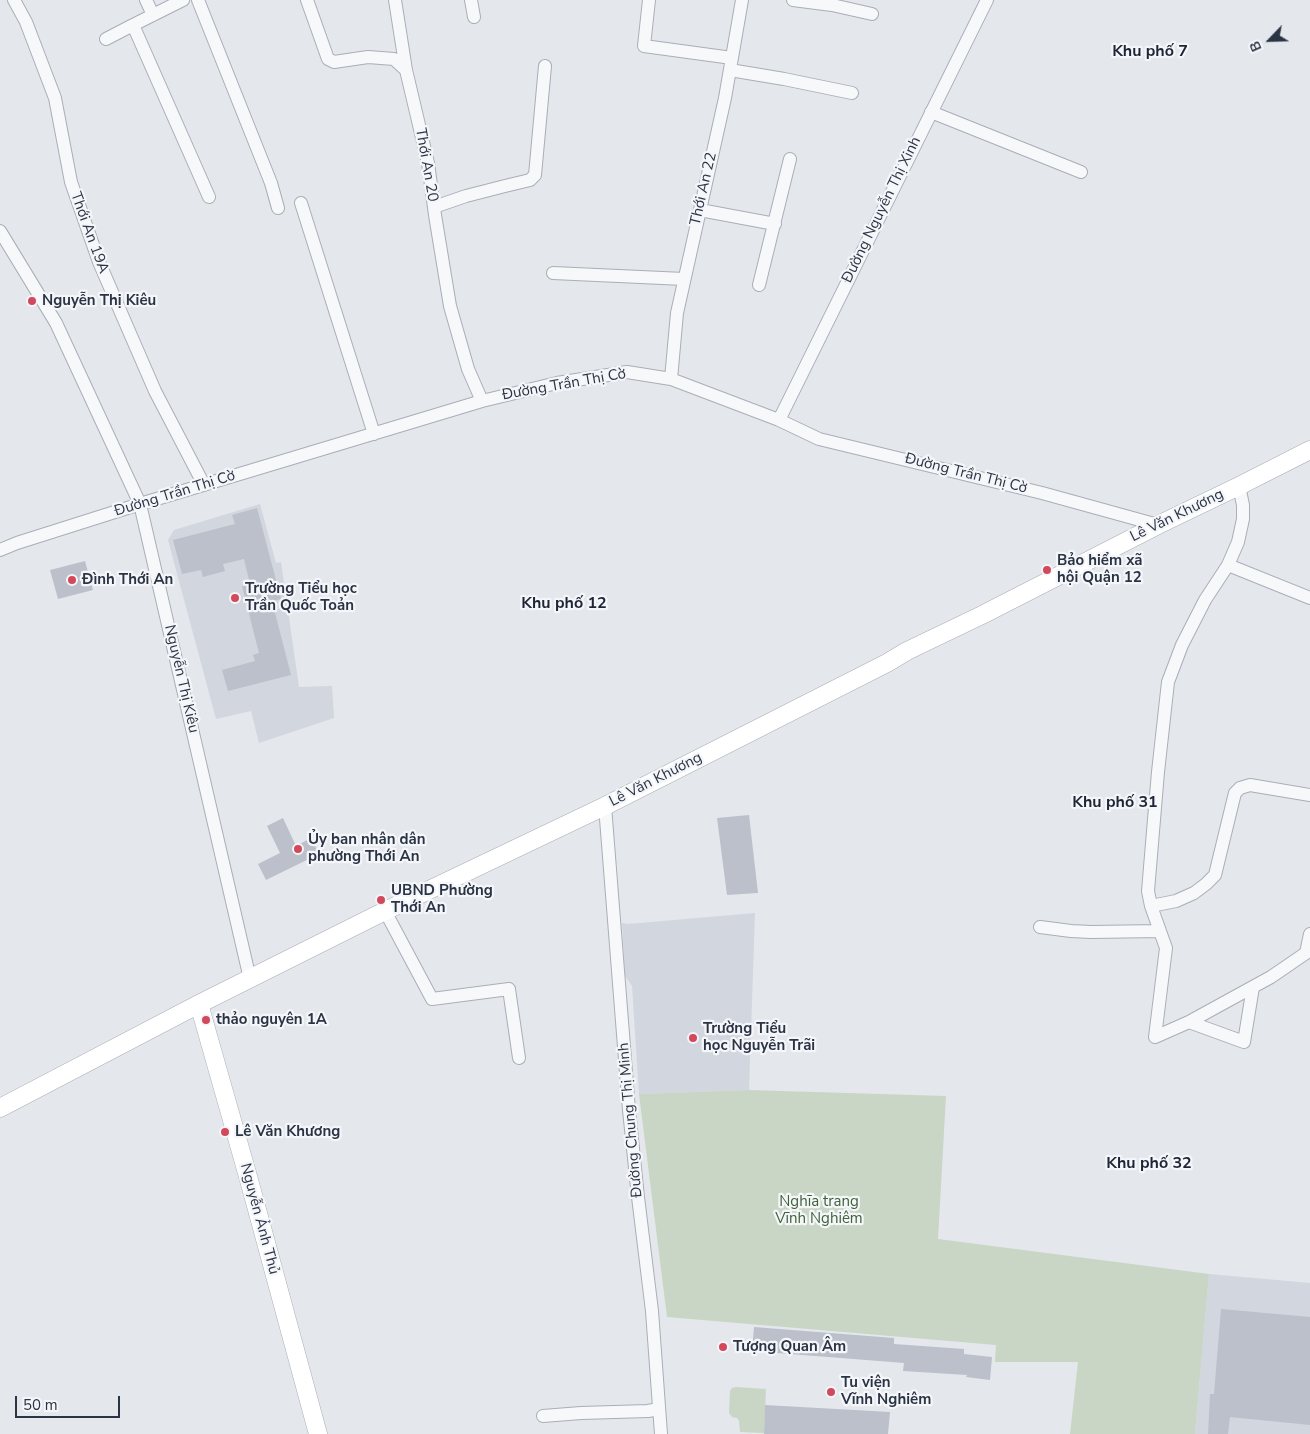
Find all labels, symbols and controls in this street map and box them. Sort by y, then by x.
north arrow [1245,15,1295,65]
text: B [1245,38,1266,55]
district label: Khu phố 7 [1112,42,1188,62]
street label: Thới An 20 [411,127,441,203]
street label: Đường Nguyễn Thị Xinh [839,134,925,286]
street label: Thới An 22 [687,151,721,227]
street label: Thới An 19A [66,190,112,276]
place label: Nguyễn Thị Kiêu [42,292,156,310]
marker: Nguyễn Thị Kiêu [26,295,38,307]
street label: Đường Trần Thị Cờ [501,365,627,405]
street label: Đường Trần Thị Cờ [903,450,1029,498]
street label: Đường Trần Thị Cờ [112,467,238,521]
street label: Lê Văn Khương [1127,486,1227,546]
place label: Bảo hiểm xã hội Quận 12 [1057,552,1142,587]
marker: Bảo hiểm xã hội Quận 12 [1041,564,1053,576]
place label: Đình Thới An [82,571,173,589]
marker: Đình Thới An [66,574,78,586]
place label: Trường Tiểu học Trần Quốc Toản [245,580,357,615]
marker: Trường Tiểu học Trần Quốc Toản [229,592,241,604]
district label: Khu phố 12 [521,594,607,614]
street label: Nguyễn Thị Kiêu [160,623,202,735]
street label: Lê Văn Khương [607,749,705,811]
district label: Khu phố 31 [1072,793,1158,813]
place label: Ủy ban nhân dân phường Thới An [308,831,426,866]
marker: Ủy ban nhân dân phường Thới An [292,843,304,855]
place label: UBND Phường Thới An [391,882,493,917]
marker: UBND Phường Thới An [375,894,387,906]
place label: thảo nguyên 1A [216,1011,327,1029]
marker: thảo nguyên 1A [200,1014,212,1026]
place label: Trường Tiểu học Nguyễn Trãi [703,1020,815,1055]
marker: Trường Tiểu học Nguyễn Trãi [687,1032,699,1044]
street label: Đường Chung Thị Minh [615,1042,647,1198]
place label: Lê Văn Khương [235,1123,340,1141]
marker: Lê Văn Khương [219,1126,231,1138]
district label: Khu phố 32 [1106,1154,1192,1174]
street label: Nguyễn Ảnh Thủ [236,1162,282,1276]
park label: Nghĩa trang Vĩnh Nghiêm [775,1193,863,1228]
place label: Tượng Quan Âm [733,1338,846,1356]
marker: Tượng Quan Âm [717,1341,729,1353]
place label: Tu viện Vĩnh Nghiêm [841,1374,931,1409]
scale bar [18,1386,122,1418]
marker: Tu viện Vĩnh Nghiêm [825,1386,837,1398]
text: 50 m [23,1395,58,1415]

